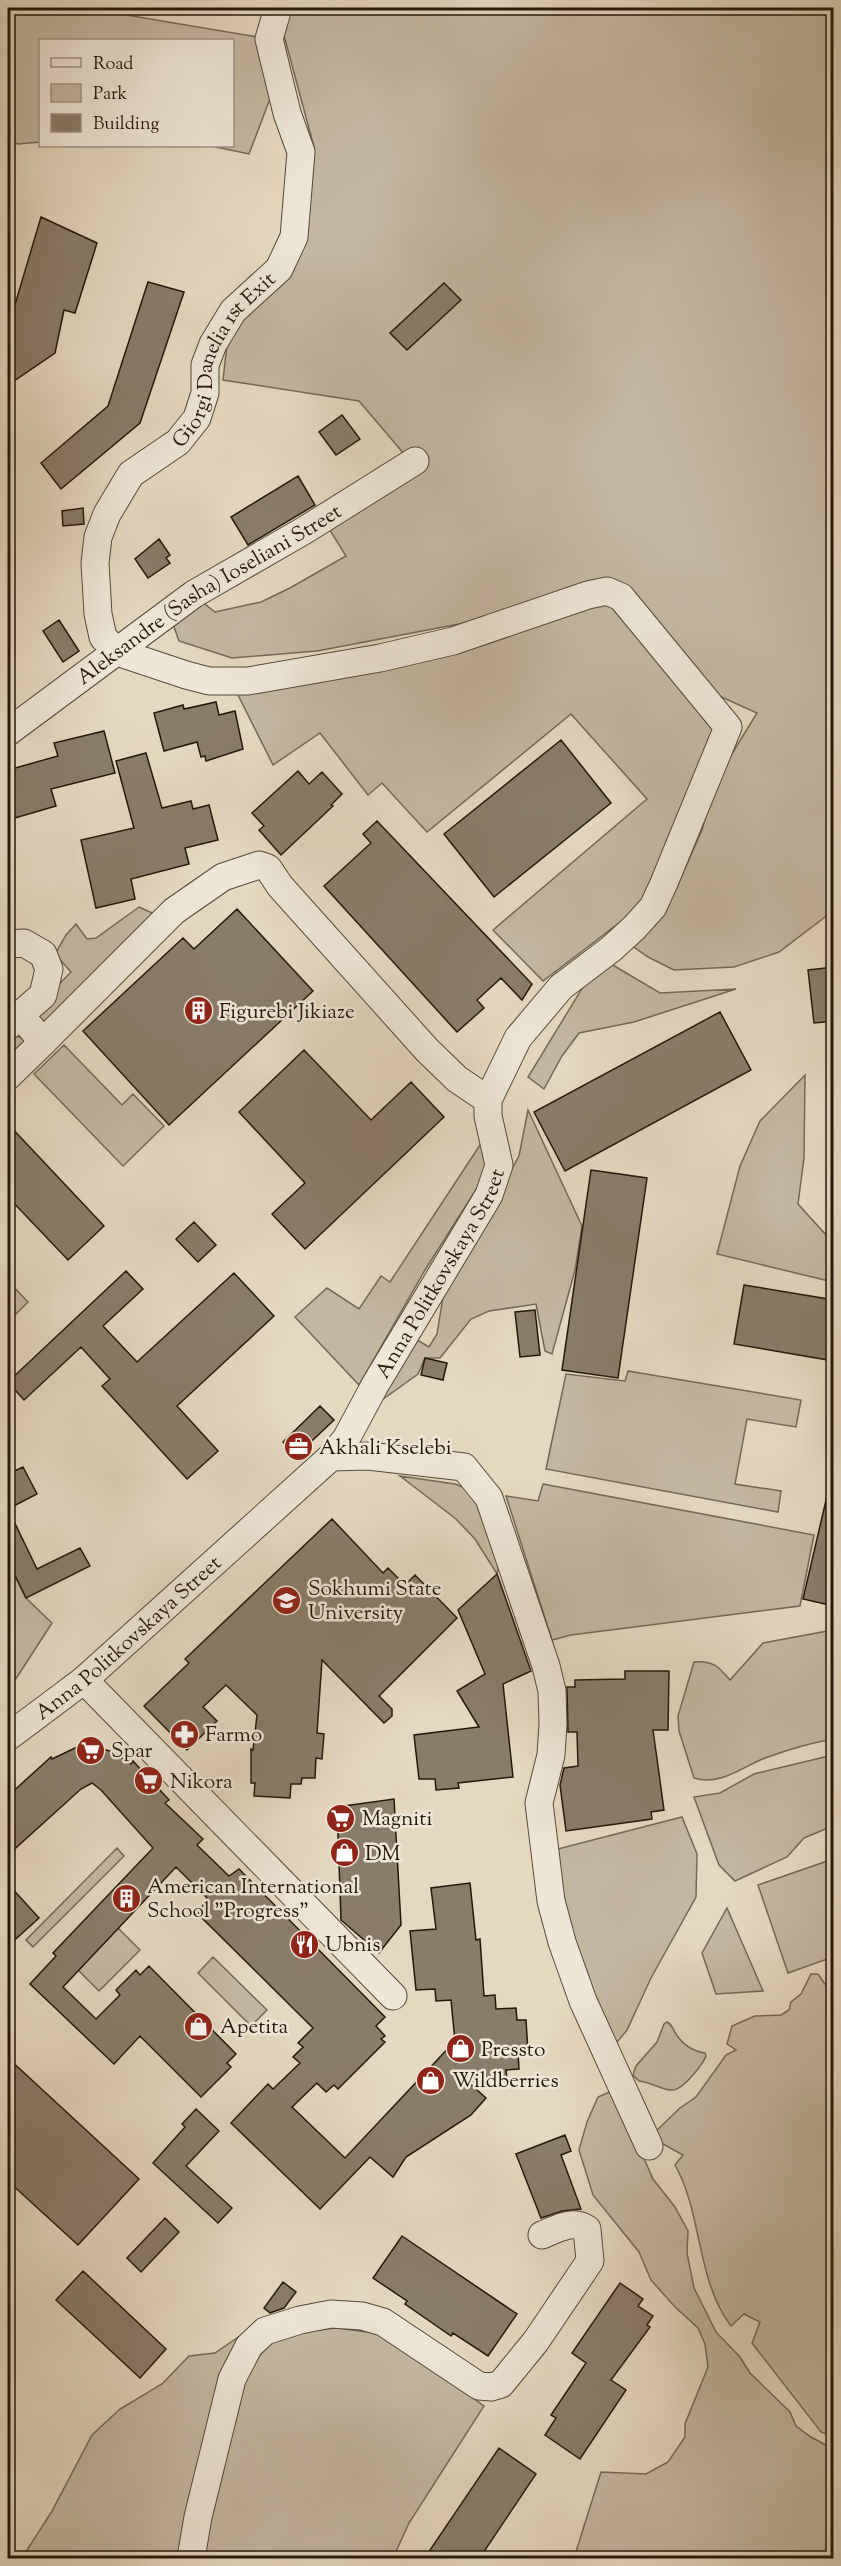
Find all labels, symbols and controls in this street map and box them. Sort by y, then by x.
legend [39,39,234,147]
text: Road [93,52,133,78]
text: Park [93,82,128,108]
text: Building [93,112,159,138]
street label: Giorgi Danelia 1st Exit [166,266,283,455]
street label: Aleksandre (Sasha) Ioseliani Street [71,498,348,693]
building icon: Figurebi Jikiaze [182,995,214,1027]
place label: Figurebi Jikiaze [219,998,355,1028]
street label: Anna Politkovskaya Street [369,1165,514,1385]
office icon: Akhali Kselebi [282,1431,314,1463]
place label: Akhali Kselebi [319,1434,452,1464]
street label: Anna Politkovskaya Street [30,1550,229,1728]
place label: Sokhumi State University [308,1575,442,1629]
school or university icon: Sokhumi State University [271,1584,303,1616]
pharmacy icon: Farmo [168,1718,200,1750]
place label: Farmo [205,1721,262,1751]
supermarket icon: Spar [74,1734,106,1766]
place label: Spar [111,1737,153,1767]
supermarket icon: Nikora [133,1765,165,1797]
place label: Nikora [170,1768,233,1798]
supermarket icon: Magniti [325,1802,357,1834]
place label: Magniti [362,1805,432,1835]
shop icon: DM [328,1837,360,1869]
place label: DM [365,1840,401,1870]
place label: American International School "Progress" [147,1873,359,1927]
building icon: American International School "Progress" [110,1882,142,1914]
restaurant icon: Ubnis [288,1928,320,1960]
place label: Ubnis [325,1931,381,1961]
shop icon: Apetita [183,2010,215,2042]
place label: Apetita [220,2013,288,2043]
shop icon: Pressto [444,2033,476,2065]
place label: Pressto [481,2036,545,2066]
shop icon: Wildberries [415,2064,447,2096]
place label: Wildberries [452,2067,559,2097]

